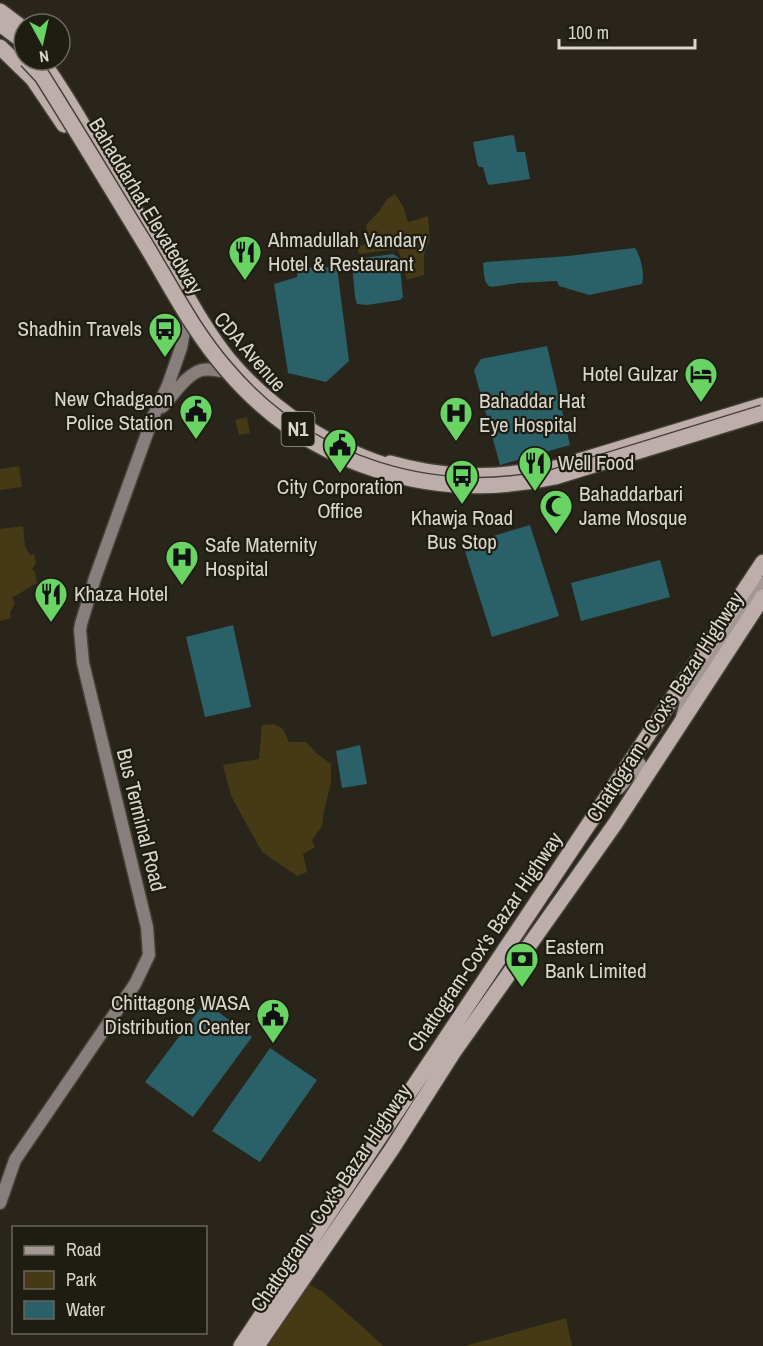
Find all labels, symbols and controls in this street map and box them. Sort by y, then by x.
north arrow [12,12,72,72]
scale bar [559,12,696,50]
text: 100 m [568,20,609,45]
text: N [38,45,50,68]
street label: Bahaddarhat Elevatedway [82,112,211,300]
place label: Ahmadullah Vandary Hotel & Restaurant [267,225,427,278]
restaurant icon: Ahmadullah Vandary Hotel & Restaurant [227,234,263,281]
street label: CDA Avenue [207,305,293,398]
bus stop icon: Shadhin Travels [147,311,183,358]
place label: Shadhin Travels [18,314,142,343]
hotel icon: Hotel Gulzar [683,356,719,403]
place label: Hotel Gulzar [582,359,678,388]
place label: New Chadgaon Police Station [54,384,173,437]
place label: Bahaddar Hat Eye Hospital [479,386,585,439]
public building icon: New Chadgaon Police Station [178,393,214,440]
hospital icon: Bahaddar Hat Eye Hospital [438,395,474,442]
road number: N1 [282,412,314,446]
public building icon: City Corporation Office [322,427,358,474]
restaurant icon: Well Food [517,445,553,492]
place label: Well Food [558,448,634,477]
bus stop icon: Khawja Road Bus Stop [444,458,480,505]
place label: City Corporation Office [277,472,403,525]
place label: Bahaddarbari Jame Mosque [579,479,687,532]
mosque icon: Bahaddarbari Jame Mosque [538,488,574,535]
place label: Khawja Road Bus Stop [411,503,513,556]
place label: Safe Maternity Hospital [205,530,317,583]
hospital icon: Safe Maternity Hospital [164,539,200,586]
restaurant icon: Khaza Hotel [33,576,69,623]
place label: Khaza Hotel [74,579,168,608]
street label: Chattogram - Cox's Bazar Highway [579,586,750,828]
street label: Bus Terminal Road [110,745,173,894]
street label: Chattogram-Cox's Bazar Highway [400,826,569,1058]
place label: Eastern Bank Limited [545,932,646,985]
bank icon: Eastern Bank Limited [504,941,540,988]
place label: Chittagong WASA Distribution Center [105,988,251,1041]
public building icon: Chittagong WASA Distribution Center [255,997,291,1044]
street label: Chattogram - Cox's Bazar Highway [243,1078,418,1317]
legend [12,1226,207,1334]
text: Road [66,1237,101,1262]
text: Park [66,1267,97,1292]
text: Water [66,1297,105,1322]

